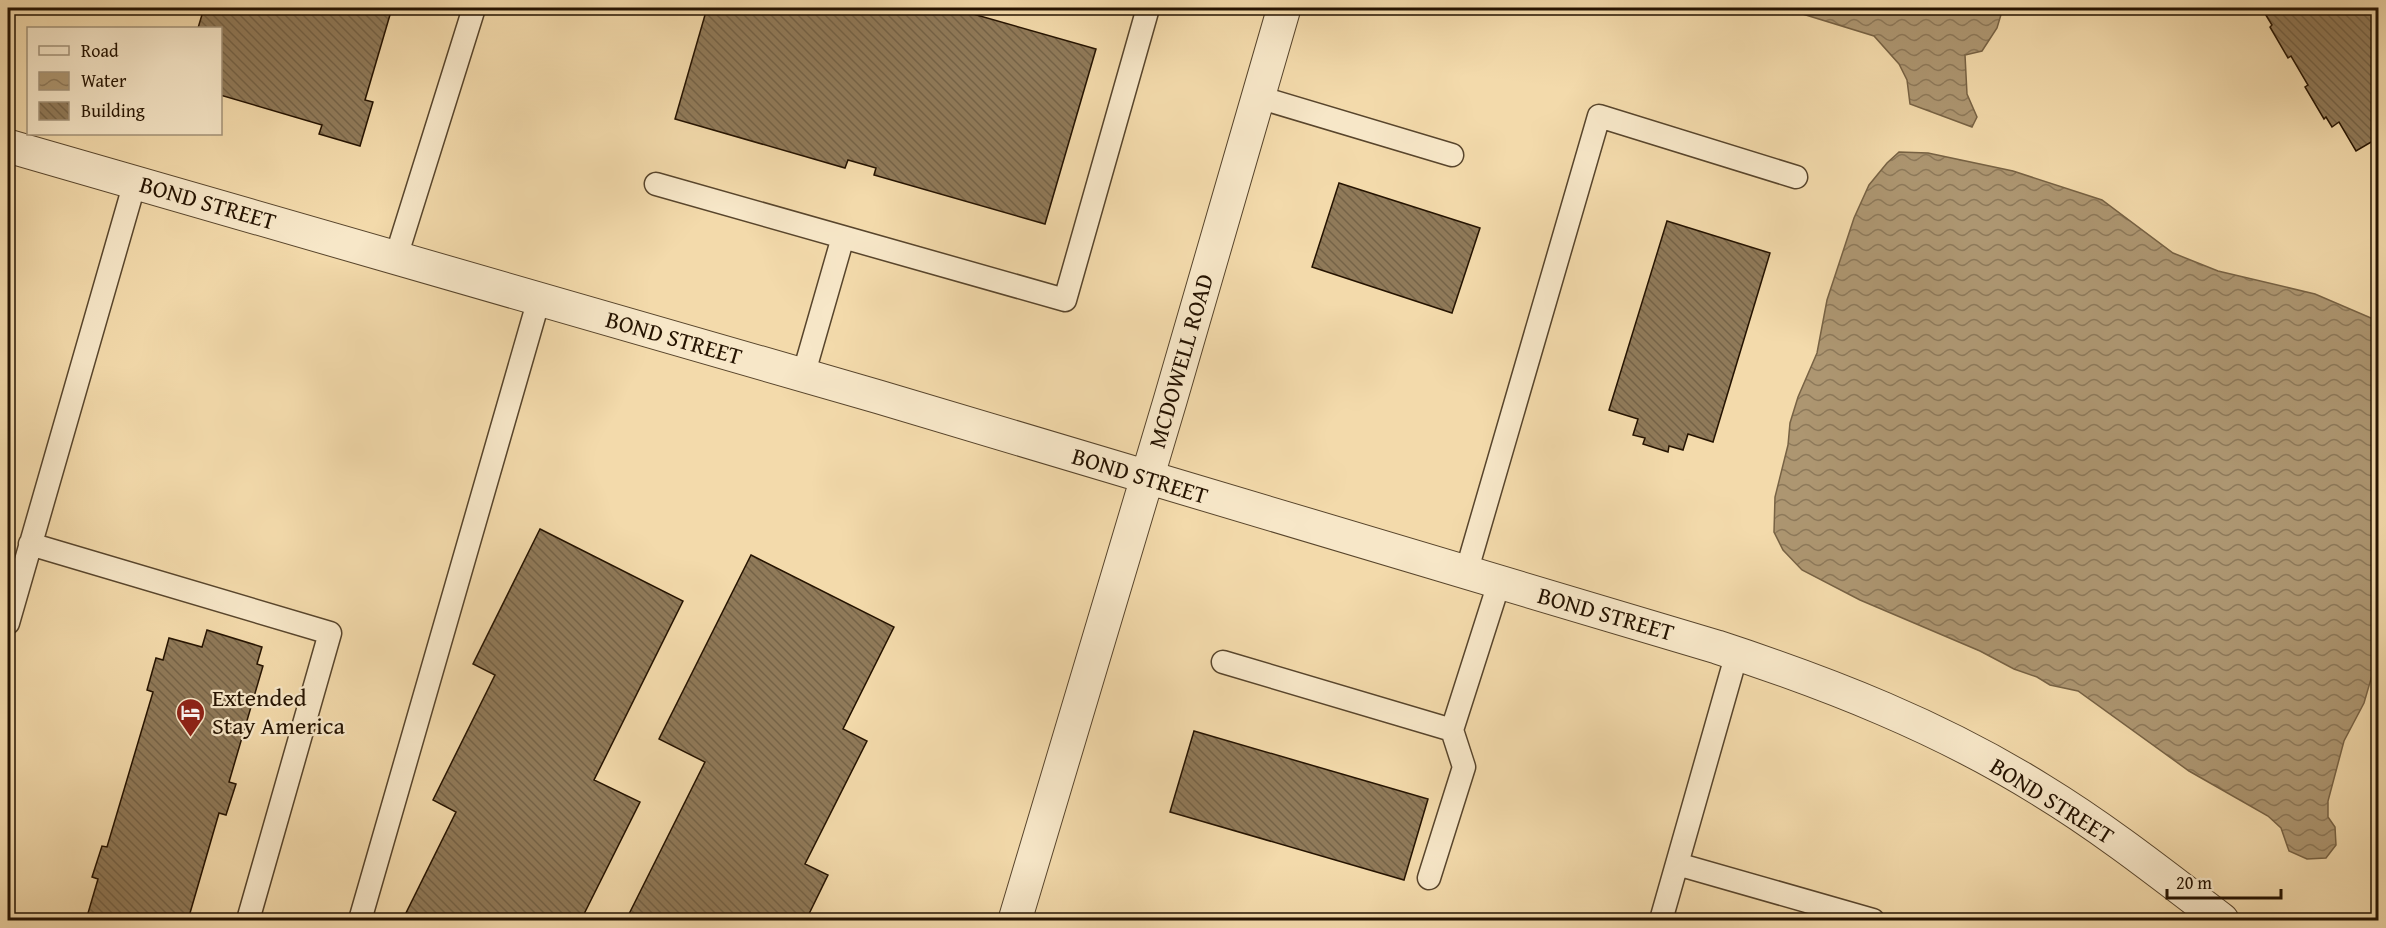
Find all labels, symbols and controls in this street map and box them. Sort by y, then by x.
legend [27,27,222,135]
text: Road [81,37,119,64]
text: Water [81,67,127,94]
text: Building [81,97,145,124]
street label: BOND STREET [136,166,280,239]
street label: MCDOWELL ROAD [1139,270,1222,452]
street label: BOND STREET [602,301,746,374]
street label: BOND STREET [1068,438,1212,513]
street label: BOND STREET [1534,577,1678,650]
place label: Extended Stay America [212,680,345,743]
hotel icon: Extended Stay America [175,696,207,738]
street label: BOND STREET [1983,749,2121,853]
scale bar [2167,862,2281,900]
text: 20 m [2176,869,2212,896]

